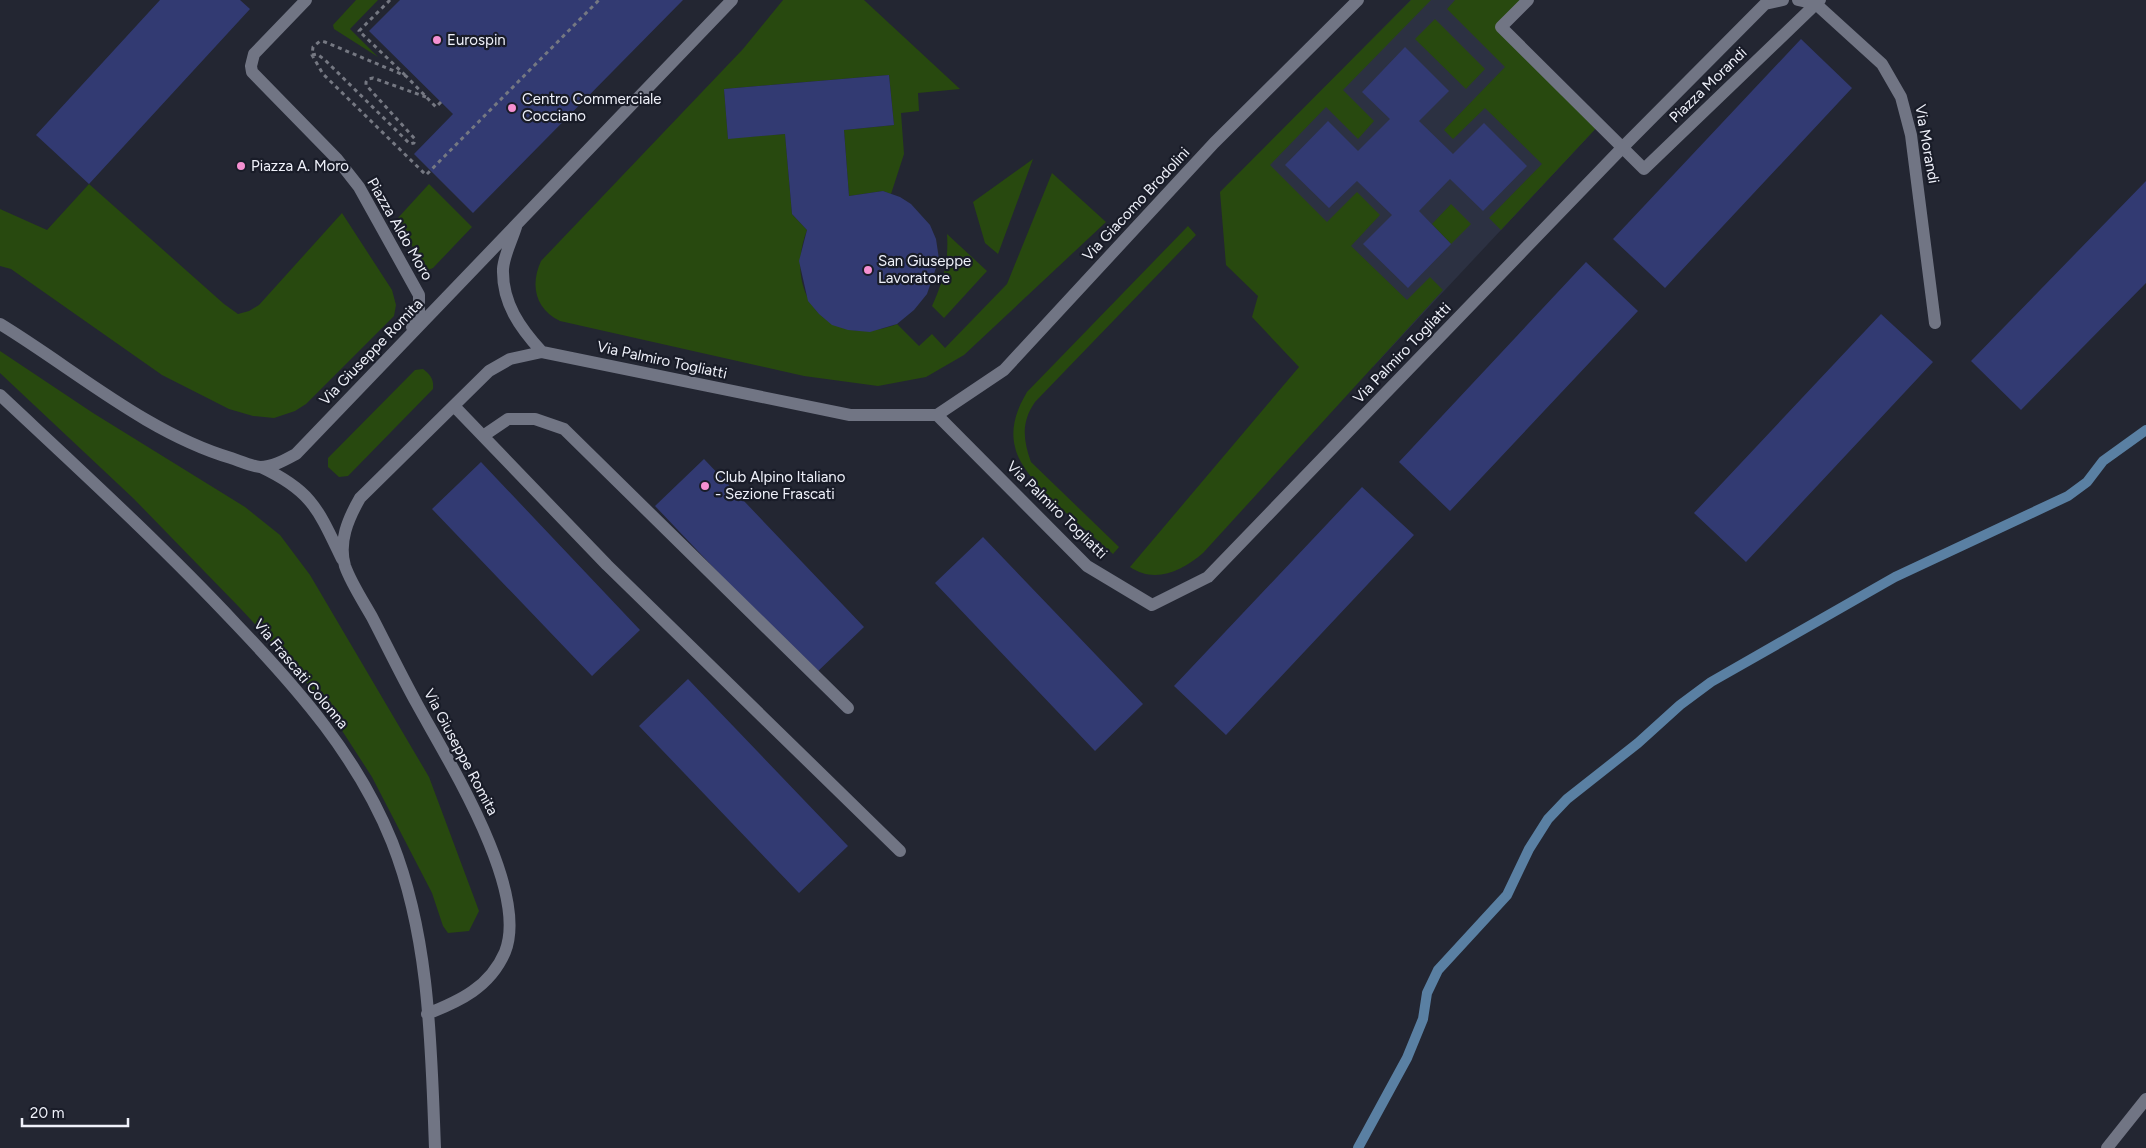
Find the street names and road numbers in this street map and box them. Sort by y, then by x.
street label: Piazza Morandi [1666,44,1750,126]
street label: Via Morandi [1911,103,1943,185]
street label: Via Giacomo Brodolini [1079,143,1193,265]
street label: Piazza Aldo Moro [363,174,437,284]
street label: Via Giuseppe Romita [316,295,426,409]
street label: Via Palmiro Togliatti [1349,299,1455,407]
street label: Via Palmiro Togliatti [595,337,729,383]
street label: Via Palmiro Togliatti [1003,457,1111,563]
street label: Via Frascati Colonna [250,616,352,732]
street label: Via Giuseppe Romita [420,686,502,818]

